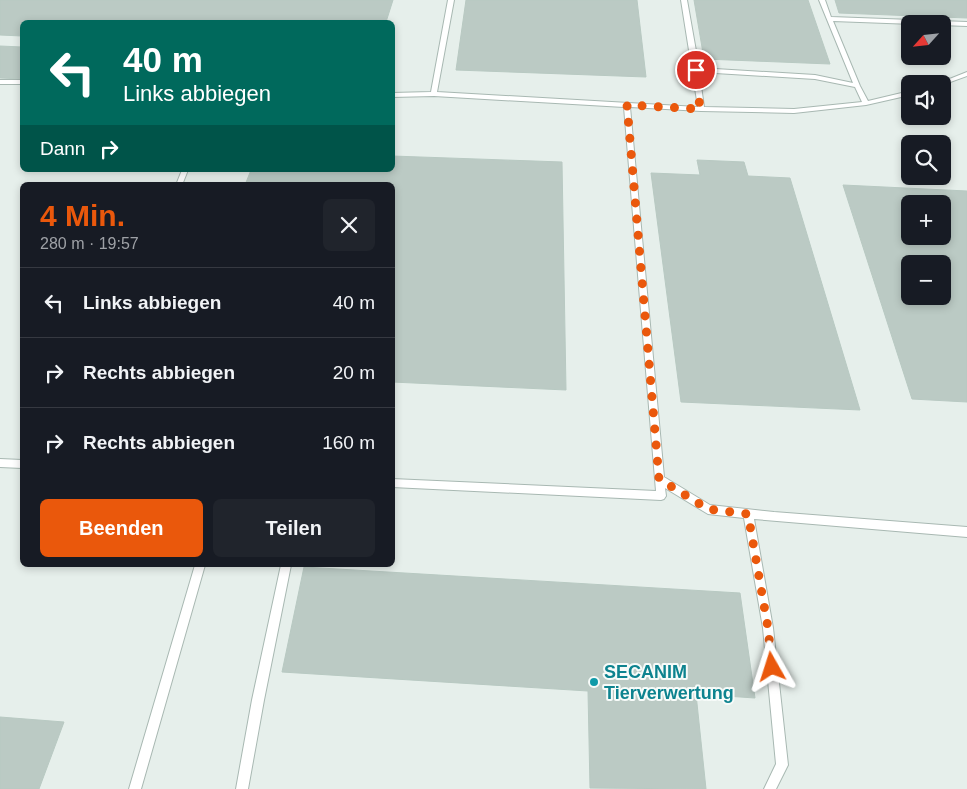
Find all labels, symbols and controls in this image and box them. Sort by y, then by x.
north arrow [901,15,951,65]
map controls [901,15,951,305]
icon: left [40,40,105,105]
text: 40 m [123,40,203,79]
pin [675,49,717,91]
icon: arrive [682,56,710,84]
button: sound [901,75,951,125]
text: Links abbiegen [123,81,271,106]
icon: right [95,135,123,163]
button: search [901,135,951,185]
text: Dann [40,138,85,159]
button: + [901,195,951,245]
text: 4 Min. [40,199,125,232]
button: close [323,199,375,251]
text: 280 m · 19:57 [40,235,139,252]
button: − [901,255,951,305]
icon: left [40,289,68,317]
text: Links abbiegen [83,292,221,313]
text: 40 m [333,292,375,313]
icon: right [40,359,68,387]
text: Rechts abbiegen [83,362,235,383]
text: 20 m [333,362,375,383]
icon: right [40,429,68,457]
text: Rechts abbiegen [83,432,235,453]
text: 160 m [322,432,375,453]
button: Beenden [40,499,203,557]
button: Teilen [213,499,375,557]
position arrow [745,640,797,692]
place label: SECANIM Tierverwertung [604,662,734,703]
marker: SECANIM Tierverwertung [588,676,600,688]

